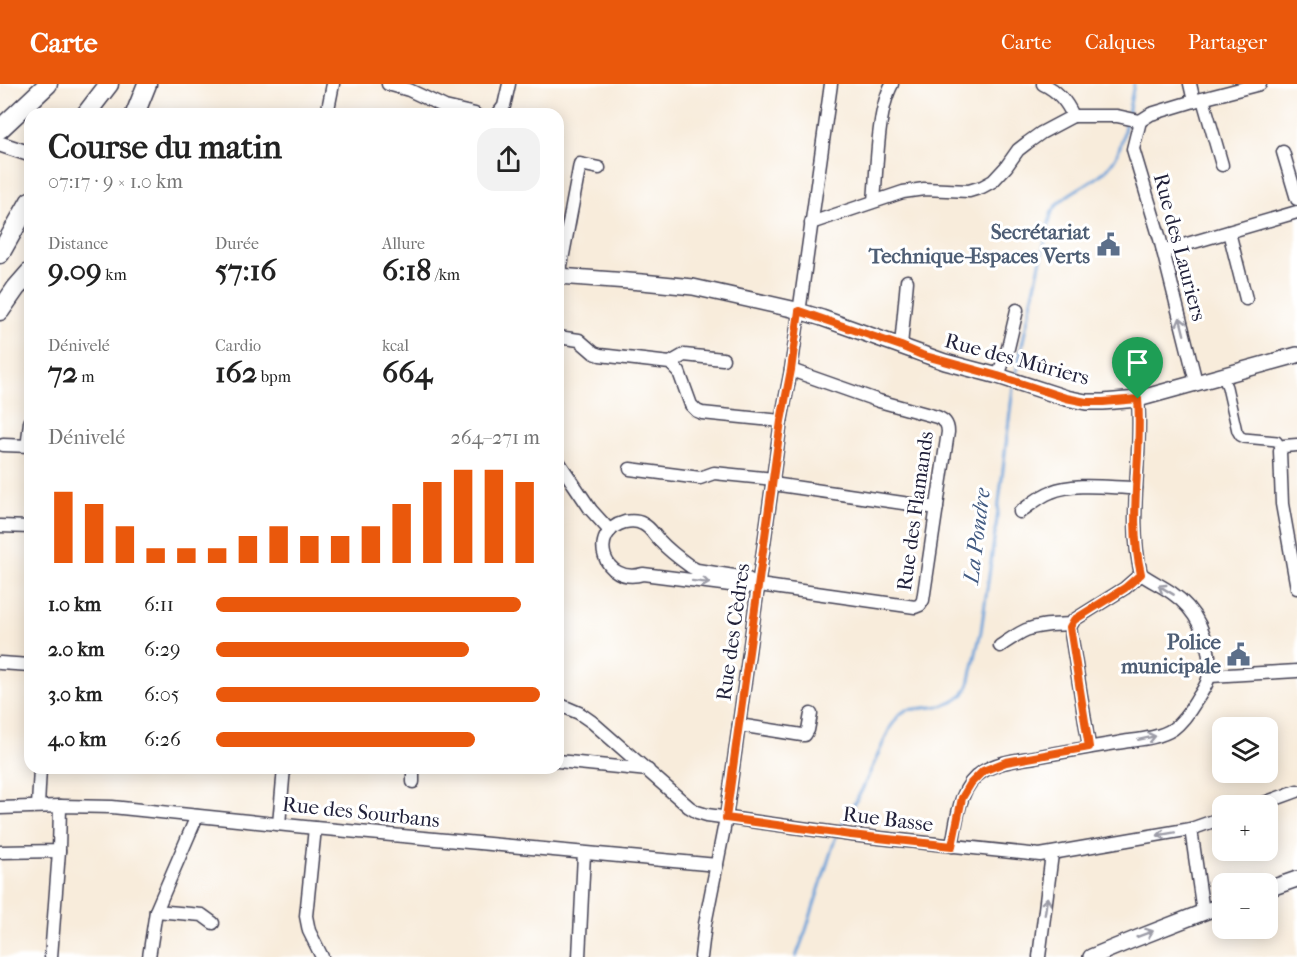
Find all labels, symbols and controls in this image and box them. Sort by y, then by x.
text: Carte [30,26,98,59]
text: Carte [1001,30,1052,54]
text: Calques [1085,30,1155,54]
text: Partager [1188,30,1267,54]
text: Course du matin [48,128,282,167]
button: share [477,128,540,191]
text: 07:17 · 9 × 1.0 km [48,170,183,193]
street label: Rue des Lauriers [1149,171,1211,324]
place label: Secrétariat Technique-Espaces Verts [868,220,1090,268]
public building icon: Secrétariat Technique-Espaces Verts [1095,231,1121,257]
text: Distance [48,234,108,253]
text: Durée [215,234,259,253]
text: Allure [382,234,425,253]
text: 9.09 [48,253,102,288]
text: 57:16 [215,253,277,288]
text: 6:18 [382,253,431,288]
text: km [102,265,127,284]
text: /km [431,265,460,284]
one-way arrow [1175,316,1187,335]
street label: Rue des Mûriers [942,328,1092,390]
text: Dénivelé [48,336,110,355]
text: Cardio [215,336,261,355]
text: kcal [382,336,409,355]
pin [1112,337,1163,399]
icon: arrive [1121,346,1154,379]
text: 72 [48,355,78,390]
text: 162 [215,355,257,390]
text: 664 [382,355,432,390]
text: m [78,367,95,386]
text: bpm [257,367,291,386]
text: Dénivelé [48,426,125,449]
text: 264–271 m [450,426,540,449]
street label: Rue des Flamands [892,429,938,592]
water label: La Pondre [958,486,996,587]
street label: Rue des Cèdres [711,561,755,702]
one-way arrow [691,576,710,587]
one-way arrow [1158,584,1175,596]
text: 1.0 km [48,593,101,616]
text: 6:11 [144,593,174,616]
place label: Police municipale [1120,630,1222,678]
text: 2.0 km [48,638,104,661]
text: 6:29 [144,638,180,661]
public building icon: Police municipale [1226,641,1252,667]
text: 3.0 km [48,683,102,706]
text: 6:05 [144,683,179,706]
map controls [1212,717,1278,939]
button: layers [1212,717,1278,783]
text: 4.0 km [48,728,106,751]
text: 6:26 [144,728,181,751]
one-way arrow [1137,732,1156,743]
street label: Rue des Sourbans [281,792,441,832]
button: + [1212,795,1278,861]
street label: Rue Basse [841,802,935,836]
one-way arrow [1157,829,1177,840]
button: − [1212,873,1278,939]
one-way arrow [1040,896,1051,916]
one-way arrow [1136,928,1154,939]

